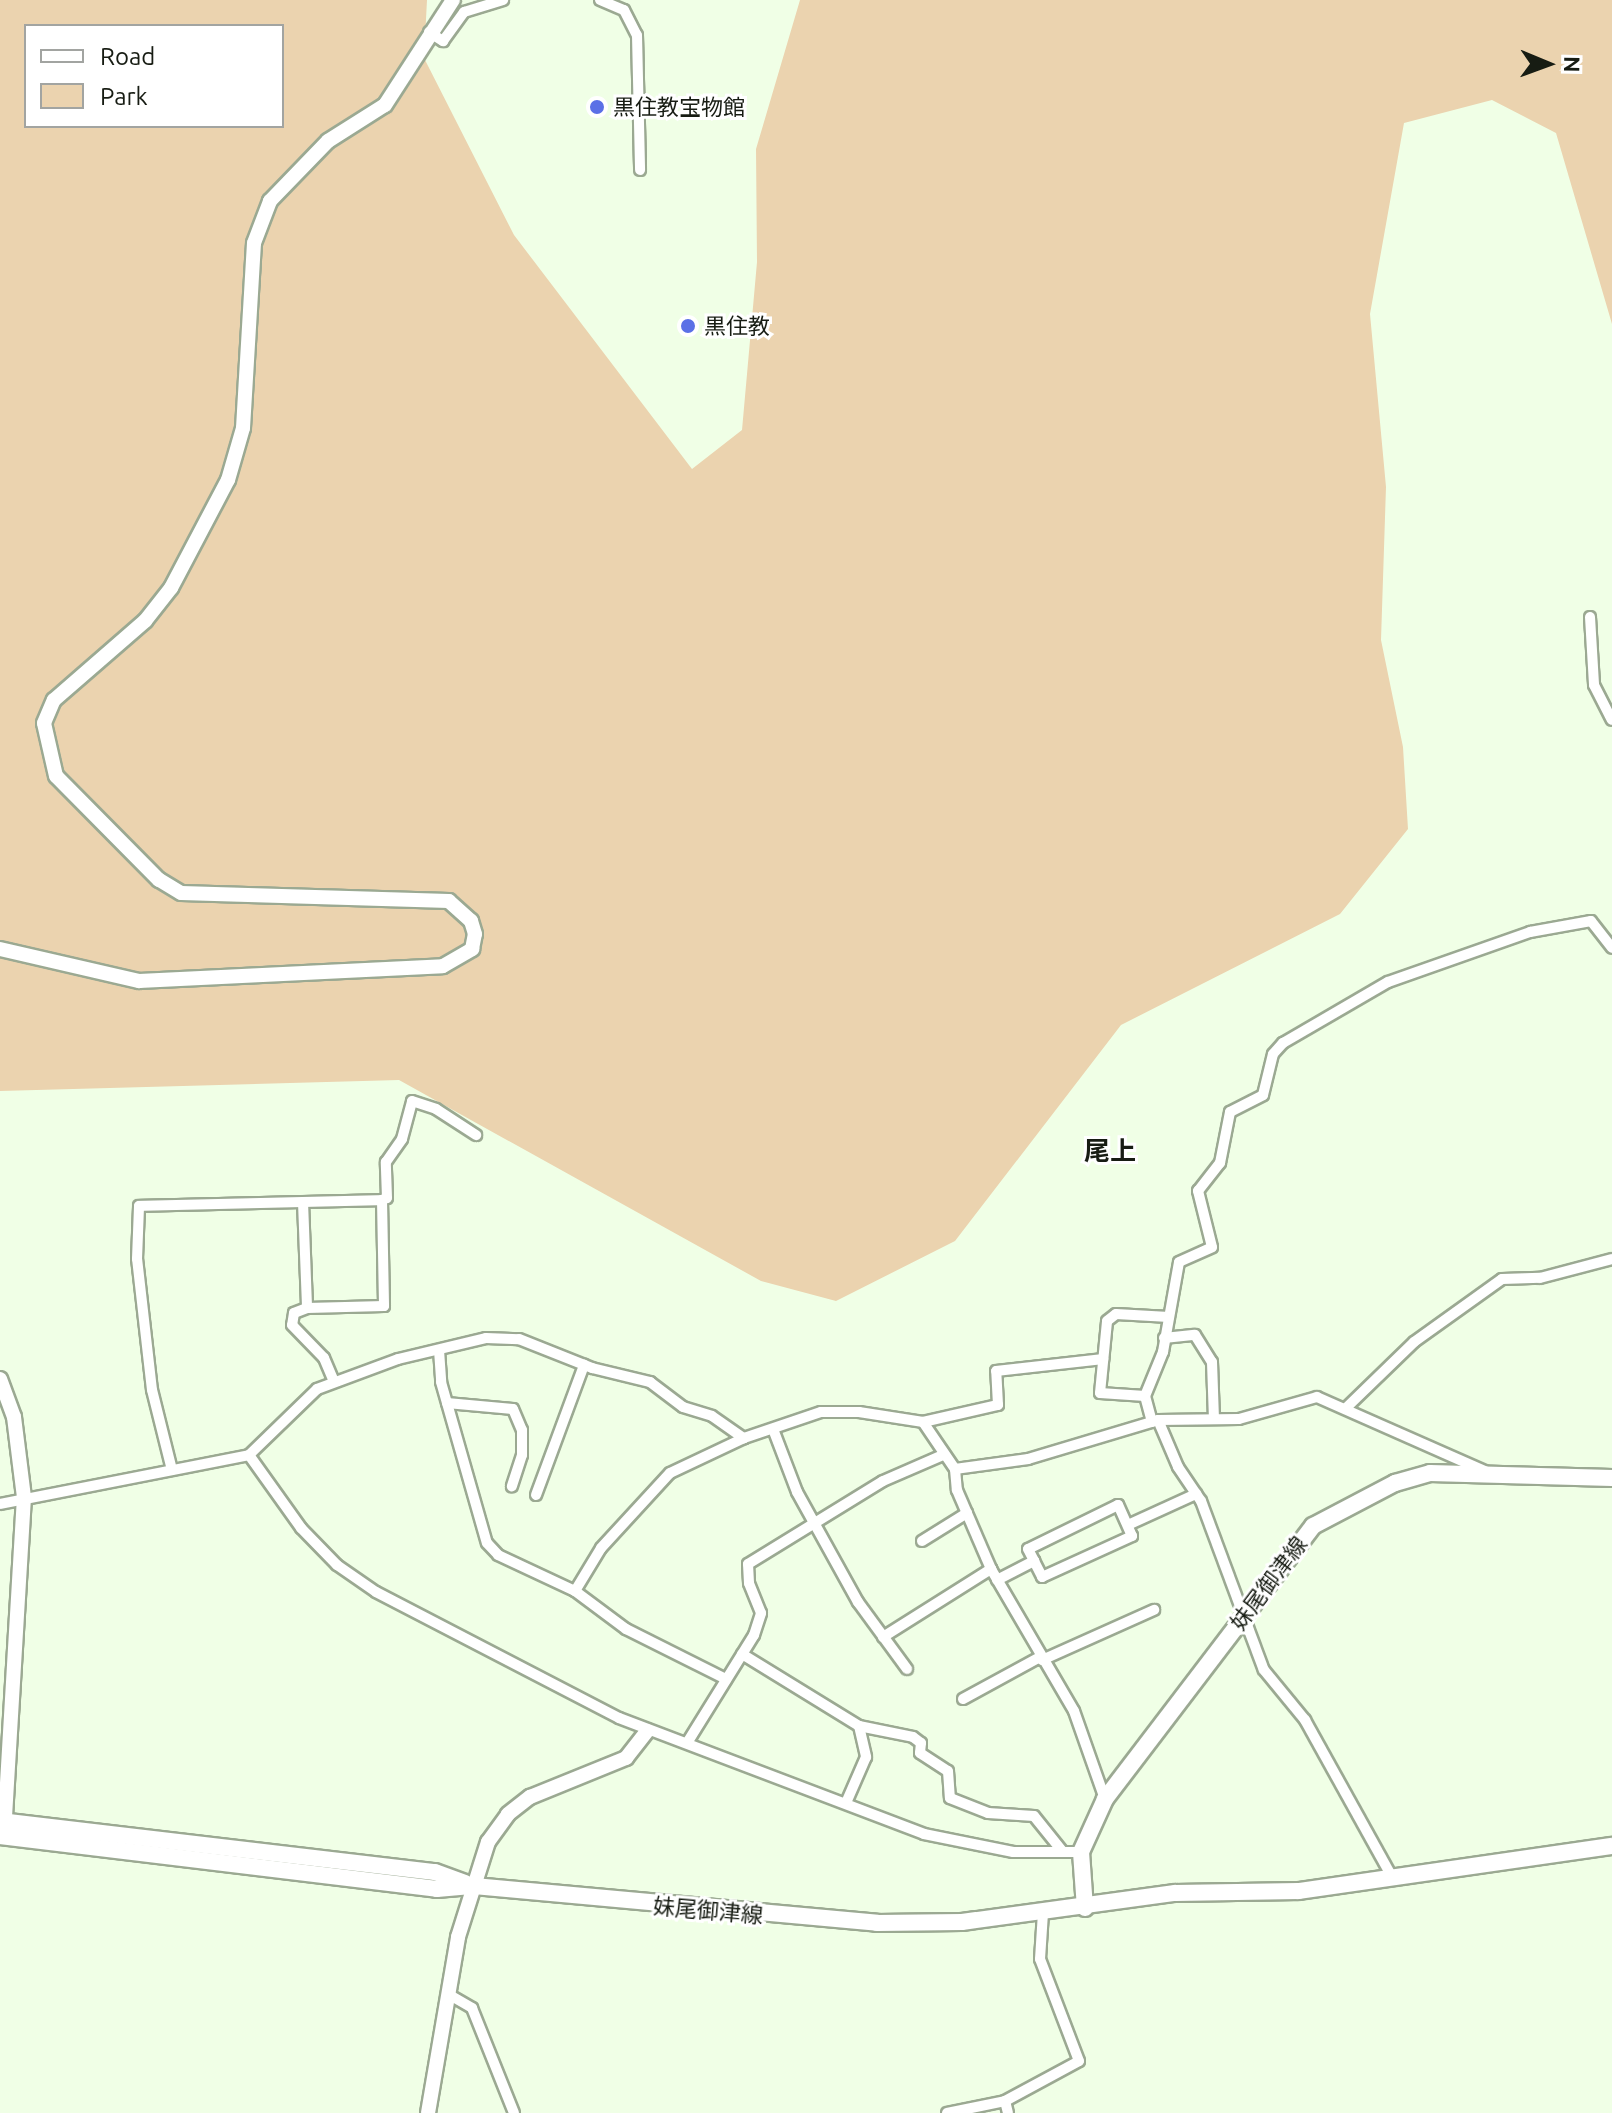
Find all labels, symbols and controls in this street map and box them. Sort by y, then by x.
legend [24,24,284,128]
north arrow [1508,24,1588,104]
text: Road [100,43,155,70]
text: N [1560,56,1585,73]
text: Park [100,83,148,110]
place label: 黒住教宝物館 [613,94,745,120]
marker: 黒住教宝物館 [588,98,606,116]
place label: 黒住教 [704,313,770,339]
marker: 黒住教 [679,317,697,335]
district label: 尾上 [1084,1135,1136,1167]
street label: 妹尾御津線 [1224,1531,1312,1635]
street label: 妹尾御津線 [652,1892,764,1928]

